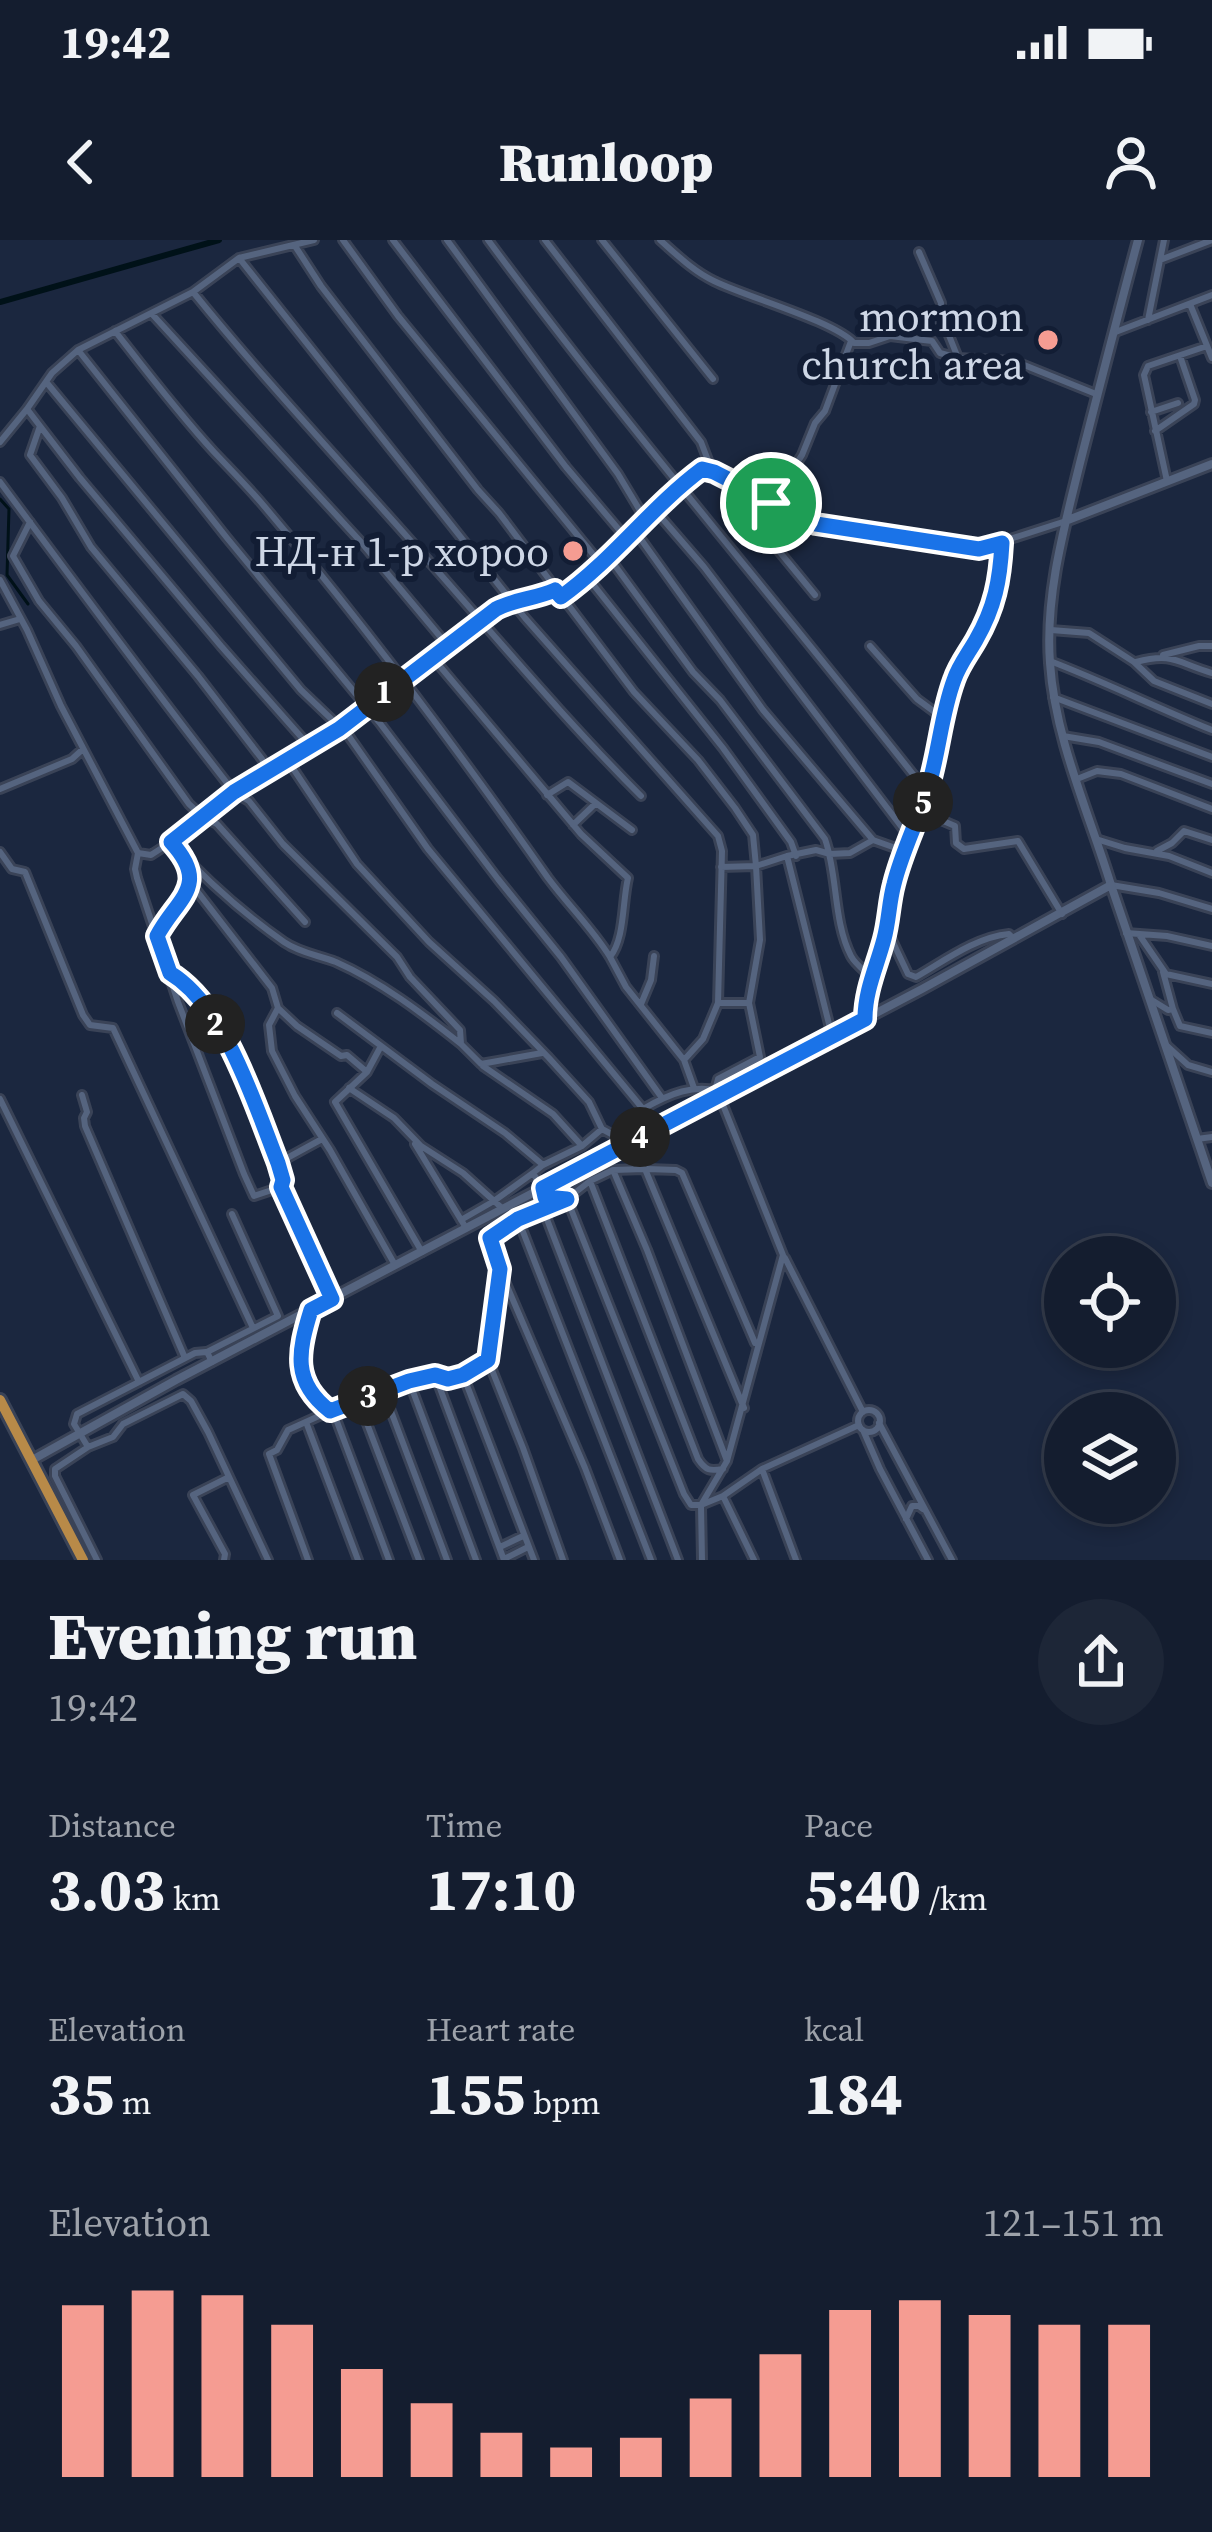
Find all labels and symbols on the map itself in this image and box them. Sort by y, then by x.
place label: mormon church area [801,287,1025,393]
marker: mormon church area [1035,327,1061,353]
pin [720,452,822,554]
place label: НД-н 1-р хороо [255,522,549,580]
marker: НД-н 1-р хороо [560,538,586,564]
pin: 1 [354,662,414,722]
pin: 5 [893,772,953,832]
pin: 2 [185,994,245,1054]
pin: 4 [610,1107,670,1167]
pin: 3 [338,1366,398,1426]

